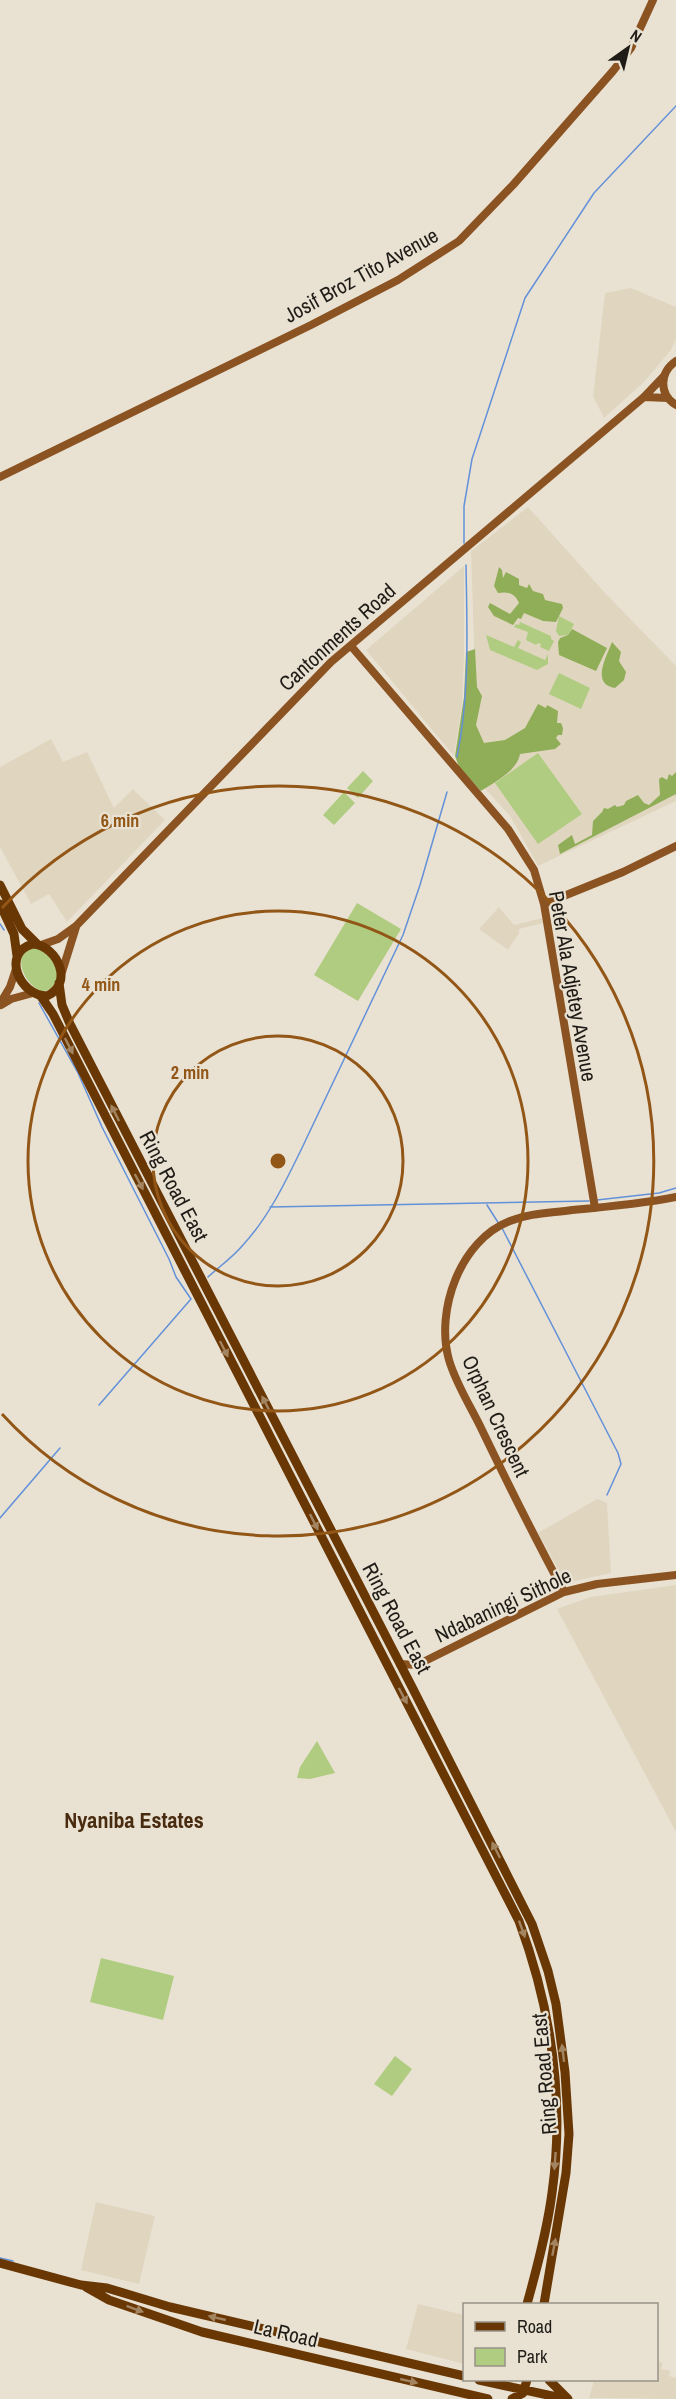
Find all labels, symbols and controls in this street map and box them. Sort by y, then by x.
north arrow [598,18,658,78]
text: N [626,24,646,47]
street label: Josif Broz Tito Avenue [279,221,443,329]
street label: Cantonments Road [272,577,402,697]
text: 6 min [101,808,139,833]
street label: Peter Ala Adjetey Avenue [542,888,604,1084]
text: 4 min [82,972,120,997]
one-way arrow [64,1037,73,1054]
text: 2 min [171,1060,209,1085]
one-way arrow [110,1105,120,1122]
street label: Ring Road East [133,1126,215,1247]
centre of rings [268,1151,288,1171]
one-way arrow [134,1174,144,1191]
one-way arrow [220,1340,229,1357]
street label: Orphan Crescent [455,1350,537,1482]
one-way arrow [261,1396,270,1413]
one-way arrow [309,1514,318,1531]
street label: Ring Road East [356,1558,438,1679]
street label: Ndabaningi Sithole [430,1561,576,1649]
one-way arrow [398,1687,408,1704]
district label: Nyaniba Estates [64,1805,204,1835]
one-way arrow [491,1841,500,1858]
one-way arrow [517,1920,527,1938]
street label: Ring Road East [524,2012,564,2136]
one-way arrow [559,2044,568,2063]
one-way arrow [550,2152,560,2171]
one-way arrow [550,2237,559,2256]
legend [463,2303,658,2381]
one-way arrow [126,2304,144,2314]
street label: La Road [251,2312,321,2354]
one-way arrow [207,2313,226,2322]
text: Road [517,2314,552,2339]
text: Park [517,2344,548,2369]
one-way arrow [400,2376,418,2386]

